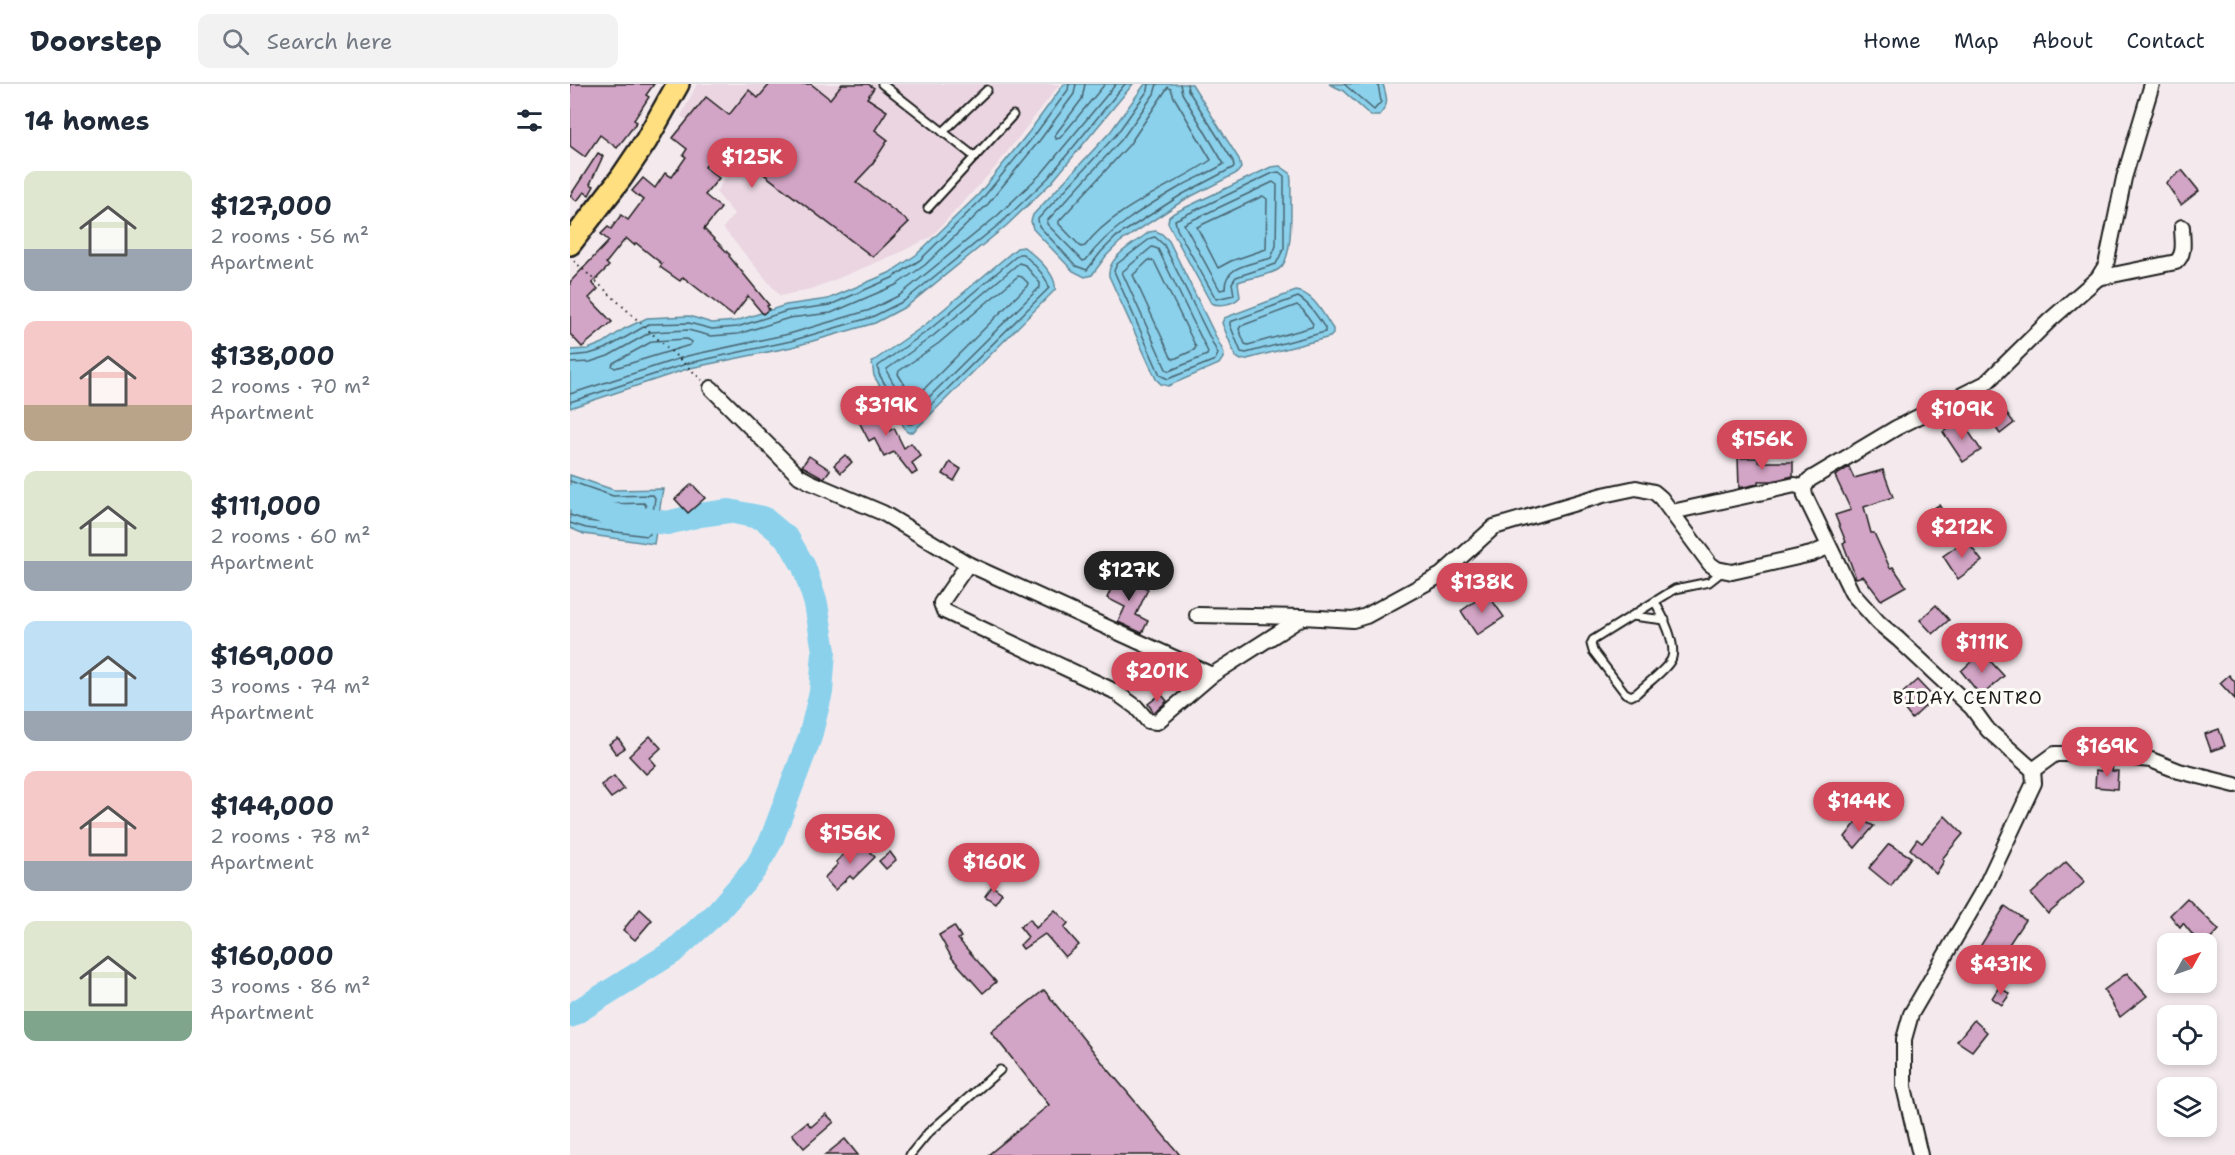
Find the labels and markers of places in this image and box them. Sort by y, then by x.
pin: $125K [710,138,794,189]
pin: $319K [844,386,928,437]
pin: $109K [1920,390,2004,441]
pin: $156K [1720,420,1804,471]
pin: $212K [1920,508,2004,559]
pin: $127K [1087,551,1171,602]
pin: $138K [1440,563,1524,614]
pin: $111K [1940,623,2024,674]
pin: $201K [1115,652,1199,703]
pin: $169K [2065,727,2149,778]
pin: $144K [1817,782,1901,833]
pin: $156K [808,814,892,865]
pin: $160K [952,843,1036,894]
pin: $431K [1959,945,2043,996]

